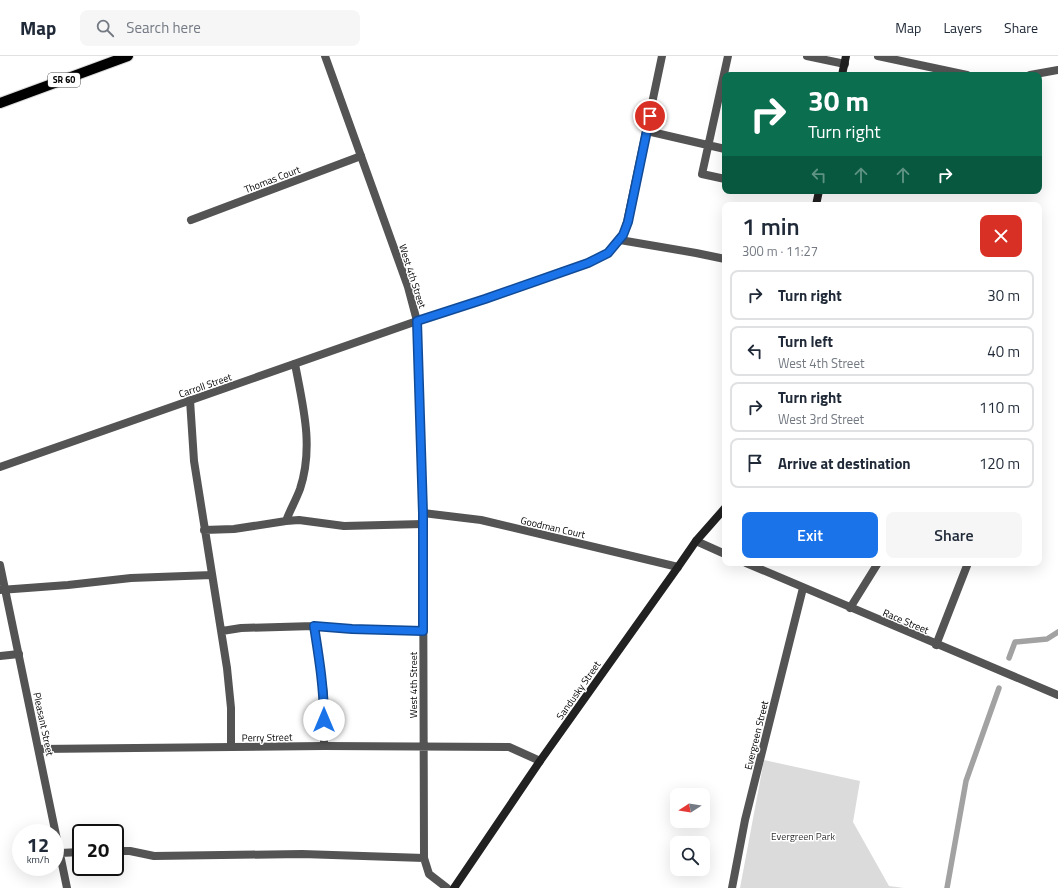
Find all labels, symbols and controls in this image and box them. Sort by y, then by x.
search box [80,10,360,46]
text: Map [20,13,56,42]
text: Search here [126,16,201,39]
icon: search [94,17,116,39]
text: Map [895,17,921,38]
text: Layers [943,17,982,38]
text: Share [1004,17,1038,38]
road number: SR 60 [48,73,80,87]
text: 30 m [808,79,869,122]
icon: right [742,88,794,140]
pin [633,99,667,133]
icon: arrive [639,105,661,127]
text: Turn right [808,118,881,145]
street label: Thomas Court [242,162,303,197]
icon: left [808,164,830,186]
icon: ahead [850,164,872,186]
icon: ahead [892,164,914,186]
icon: right [934,164,956,186]
text: 1 min [742,208,800,244]
button: close [980,215,1022,257]
text: 300 m · 11:27 [742,241,818,261]
street label: West 4th Street [395,242,430,311]
icon: right [744,284,766,306]
text: Turn right [778,284,842,307]
text: 30 m [987,284,1020,307]
text: Turn left [778,330,833,353]
icon: left [744,340,766,362]
text: 40 m [987,340,1020,363]
text: West 4th Street [778,353,865,373]
street label: Carroll Street [177,369,234,402]
text: Turn right [778,386,842,409]
icon: right [744,396,766,418]
text: 110 m [979,396,1020,419]
text: West 3rd Street [778,409,864,429]
icon: arrive [744,452,766,474]
text: Arrive at destination [778,452,911,475]
text: 120 m [979,452,1020,475]
button: Exit [742,512,878,558]
button: Share [886,512,1022,558]
street label: Goodman Court [519,513,587,542]
street label: Race Street [881,605,932,638]
street label: West 4th Street [406,651,421,718]
street label: Sandusky Street [553,657,605,723]
street label: Pleasant Street [29,691,58,758]
position arrow [303,699,345,741]
street label: Evergreen Street [741,699,772,771]
street label: Perry Street [242,730,293,745]
north arrow [670,788,710,828]
map controls [670,788,710,876]
speed limit sign: 20 [72,824,124,876]
text: 12 [27,829,49,860]
park label: Evergreen Park [771,829,835,844]
button: search [670,836,710,876]
text: km/h [27,852,49,867]

